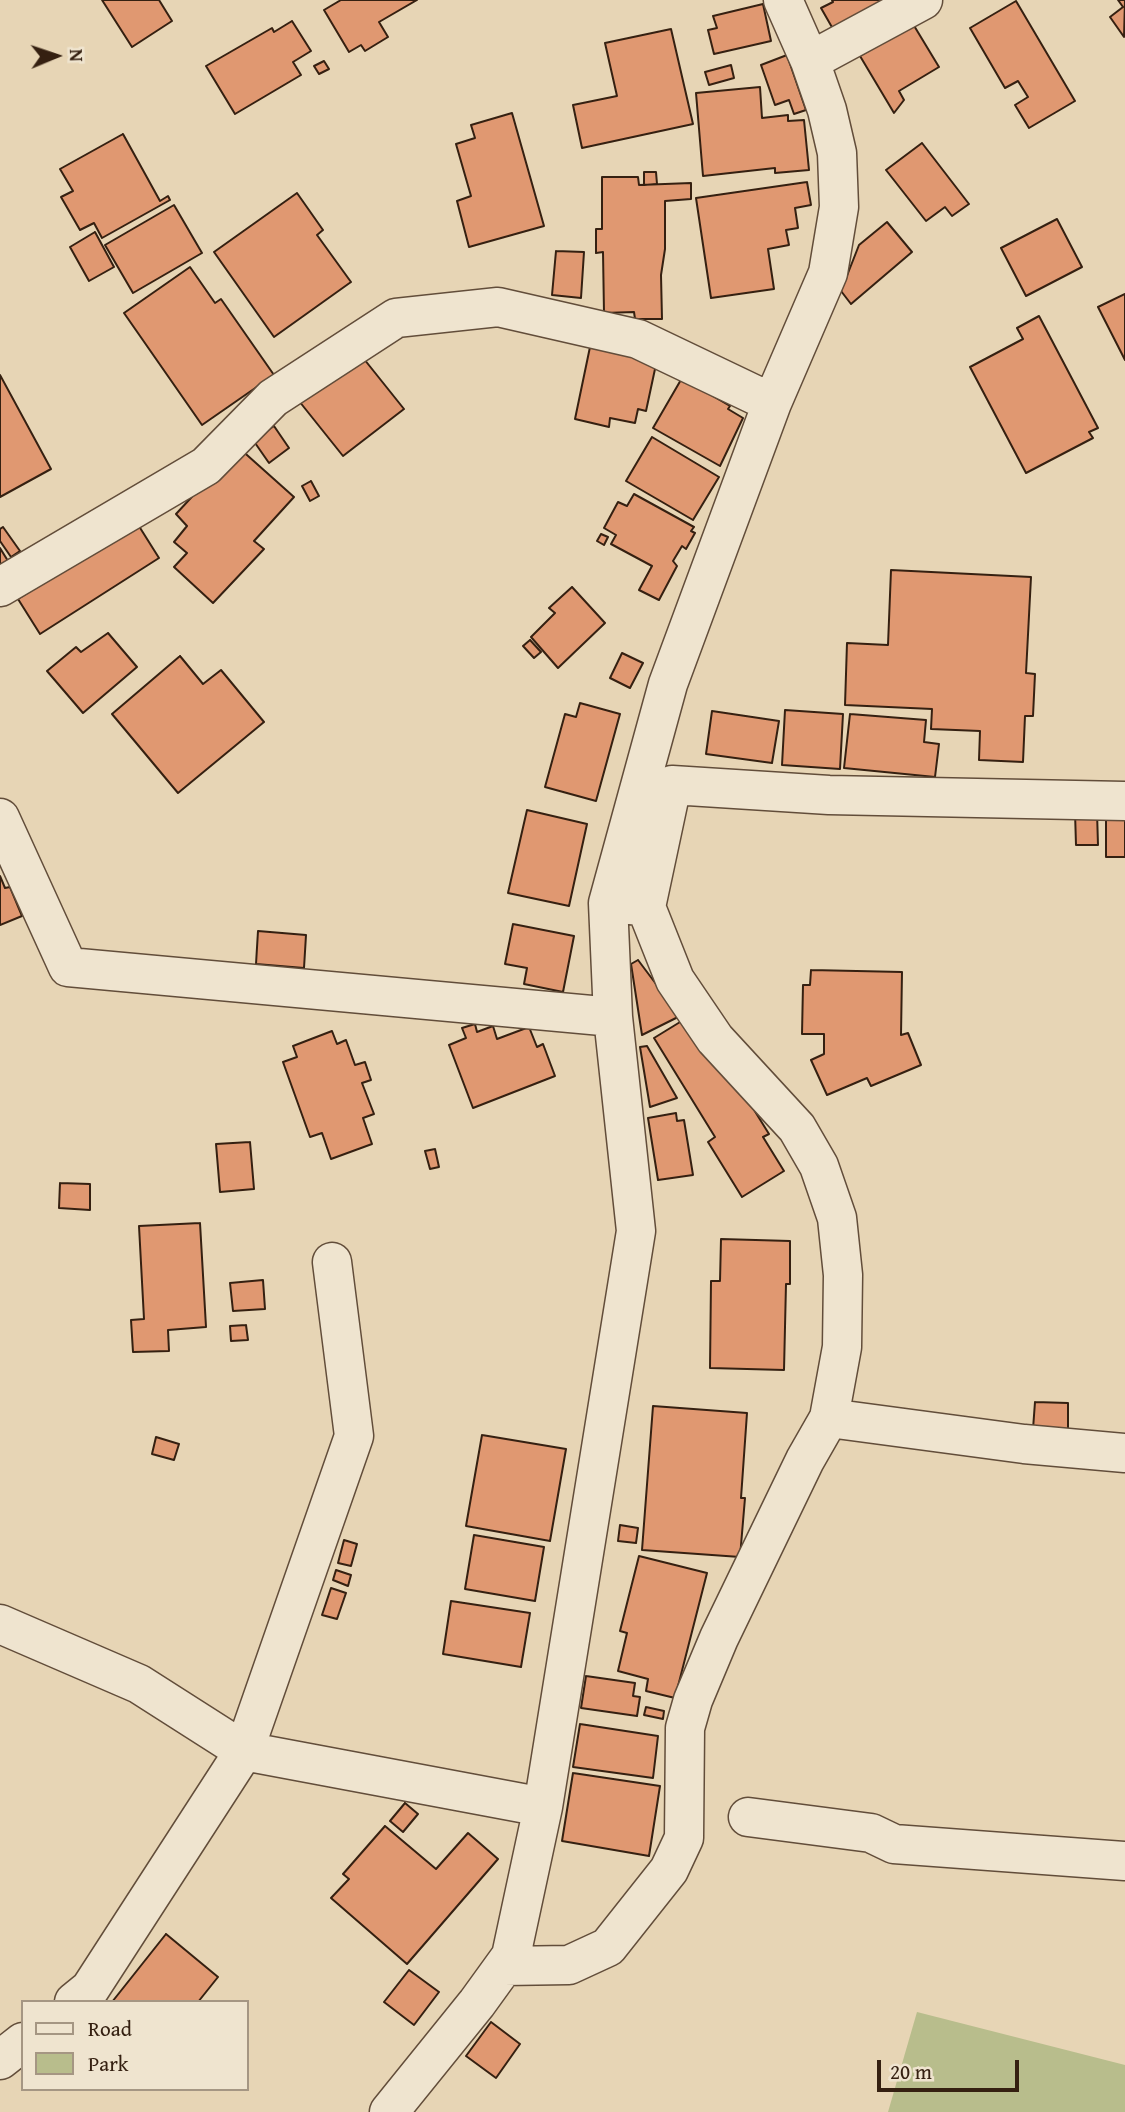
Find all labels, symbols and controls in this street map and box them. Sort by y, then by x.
north arrow [21,21,91,91]
text: N [63,48,91,62]
legend [21,2000,248,2091]
text: Road [88,2013,132,2044]
scale bar [880,2046,1022,2090]
text: Park [88,2048,129,2079]
text: 20 m [890,2056,932,2087]

